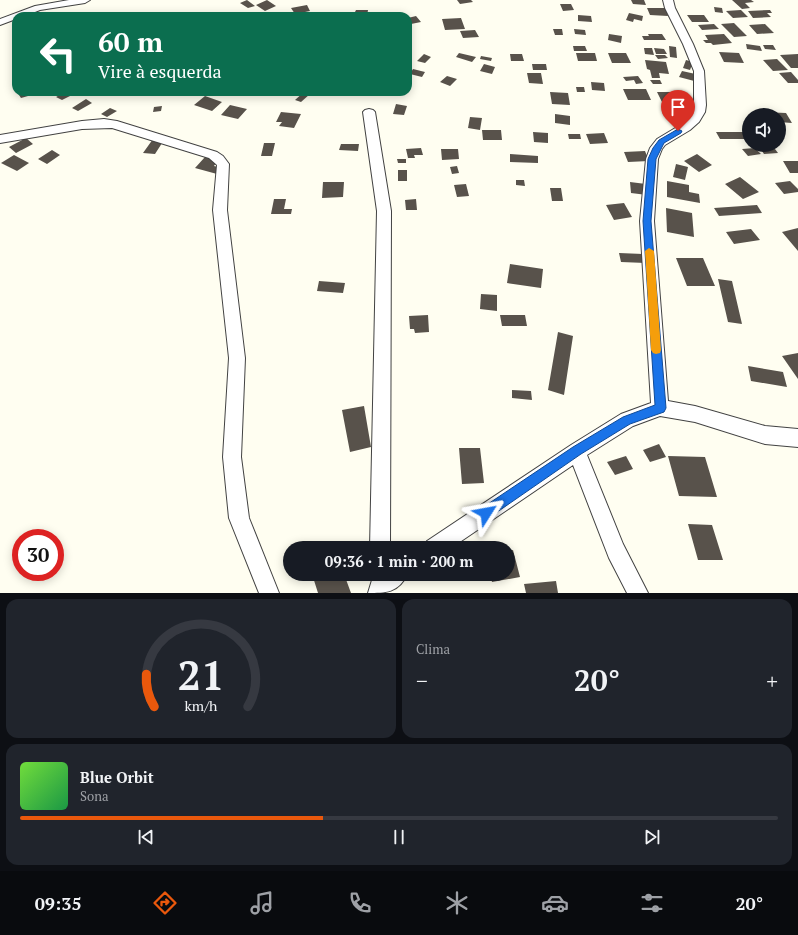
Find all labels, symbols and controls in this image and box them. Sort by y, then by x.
text: 60 m [98,23,163,60]
icon: left [32,28,84,80]
text: Vire à esquerda [98,59,222,83]
pin [661,90,695,131]
icon: arrive [667,96,689,118]
map controls [742,108,786,152]
button: sound [742,108,786,152]
position arrow [465,492,507,534]
speed limit sign: 30 [12,529,64,581]
text: 09:36 · 1 min · 200 m [325,551,473,571]
text: Clima [416,640,450,658]
text: 21 [177,646,225,701]
text: 20° [574,660,620,700]
text: − [416,666,428,695]
text: + [766,666,778,695]
text: km/h [185,695,218,714]
text: Blue Orbit [80,767,154,787]
text: Sona [80,787,108,805]
icon: previous [135,826,157,848]
icon: pause [388,826,410,848]
icon: next [641,826,663,848]
icon: directions [151,889,179,917]
icon: music [248,889,276,917]
icon: phone [346,889,374,917]
icon: climate [443,889,471,917]
icon: car [541,889,569,917]
icon: filters [638,889,666,917]
text: 09:35 [35,891,82,915]
text: 20° [735,891,763,915]

